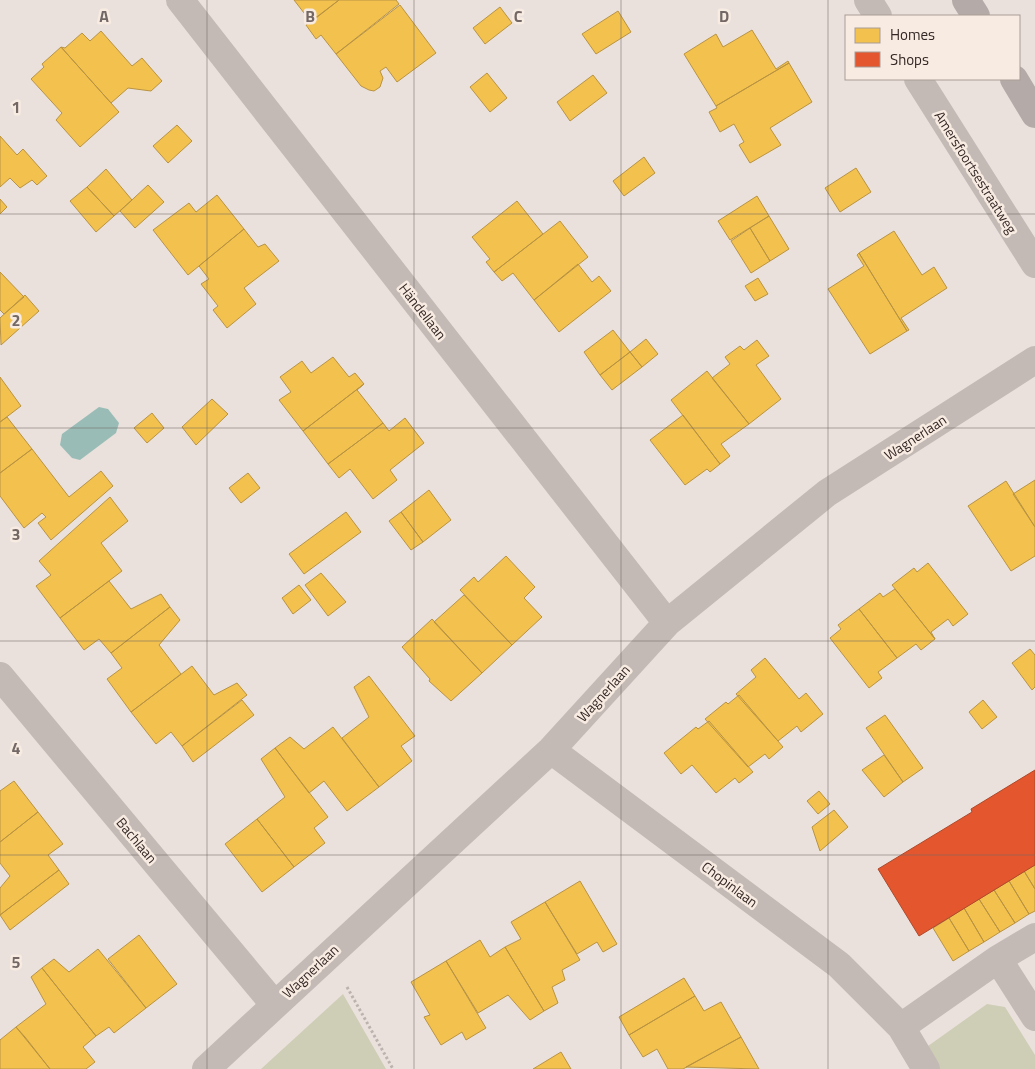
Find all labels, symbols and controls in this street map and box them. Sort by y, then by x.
text: A [99,4,109,28]
text: B [305,4,315,28]
text: C [514,4,523,28]
text: D [719,4,729,28]
legend [845,15,1020,80]
text: Homes [890,23,935,46]
text: Shops [890,48,929,71]
text: 1 [12,95,20,119]
street label: Amersfoortsestraatweg [930,107,1022,237]
street label: Händellaan [394,278,452,344]
text: 2 [12,308,20,332]
street label: Wagnerlaan [880,409,950,465]
text: 3 [12,522,20,546]
street label: Wagnerlaan [572,660,634,726]
text: 4 [12,736,21,760]
street label: Bachlaan [112,813,162,867]
street label: Chopinlaan [698,856,762,912]
street label: Wagnerlaan [277,939,343,1003]
text: 5 [12,950,21,974]

